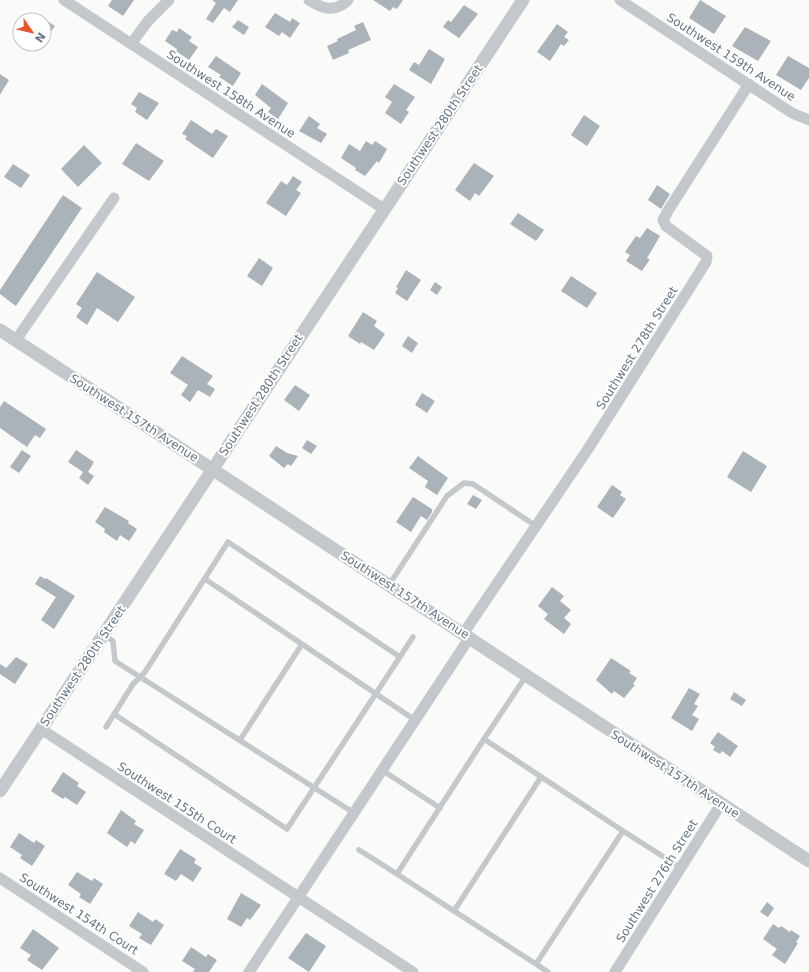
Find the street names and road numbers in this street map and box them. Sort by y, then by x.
street label: Southwest 159th Avenue [664,10,798,104]
street label: Southwest 158th Avenue [164,47,298,141]
street label: Southwest 280th Street [394,62,486,188]
street label: Southwest 278th Street [593,284,681,412]
street label: Southwest 280th Street [216,331,306,459]
street label: Southwest 157th Avenue [67,371,201,465]
street label: Southwest 157th Avenue [338,548,472,642]
street label: Southwest 280th Street [37,603,129,729]
street label: Southwest 157th Avenue [608,727,742,821]
street label: Southwest 155th Court [115,759,239,847]
street label: Southwest 276th Street [613,817,701,945]
street label: Southwest 154th Court [17,870,141,958]

